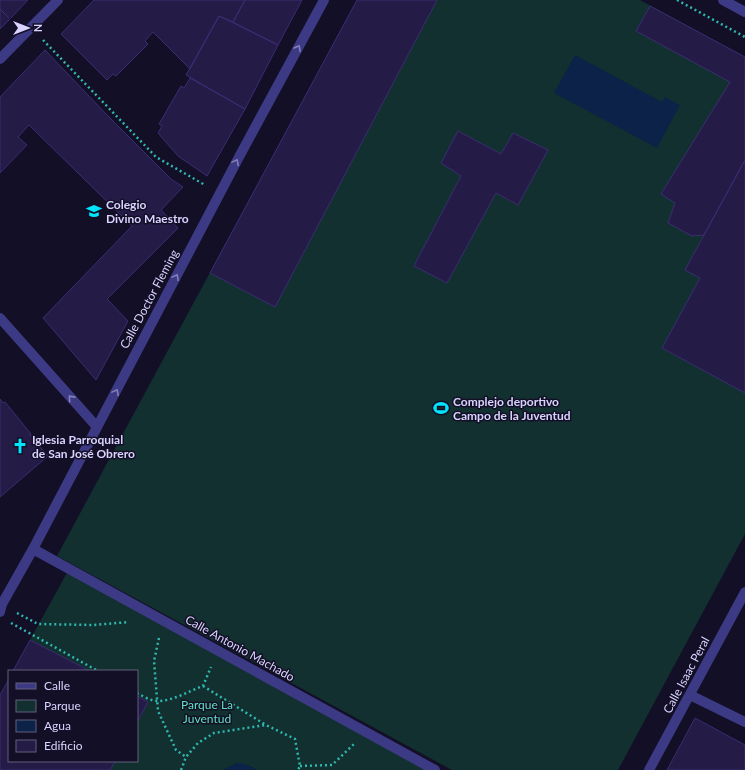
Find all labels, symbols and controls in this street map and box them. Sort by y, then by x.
north arrow [8,8,48,48]
text: N [32,24,45,32]
one-way arrow [293,44,301,52]
one-way arrow [231,159,239,166]
place label: Colegio Divino Maestro [106,197,189,226]
school or university icon: Colegio Divino Maestro [85,202,103,220]
street label: Calle Doctor Fleming [116,247,182,351]
one-way arrow [171,274,178,281]
one-way arrow [111,389,118,396]
place label: Complejo deportivo Campo de la Juventud [453,394,571,423]
one-way arrow [69,395,76,402]
sports icon: Complejo deportivo Campo de la Juventud [432,399,450,417]
place label: Iglesia Parroquial de San José Obrero [32,432,135,461]
church icon: Iglesia Parroquial de San José Obrero [11,437,29,455]
street label: Calle Antonio Machado [183,612,297,684]
street label: Calle Isaac Peral [660,634,712,716]
legend [8,670,138,762]
text: Calle [44,678,70,693]
park label: Parque La Juventud [181,697,233,726]
text: Parque [44,698,81,713]
text: Agua [44,718,71,733]
text: Edificio [44,738,83,753]

